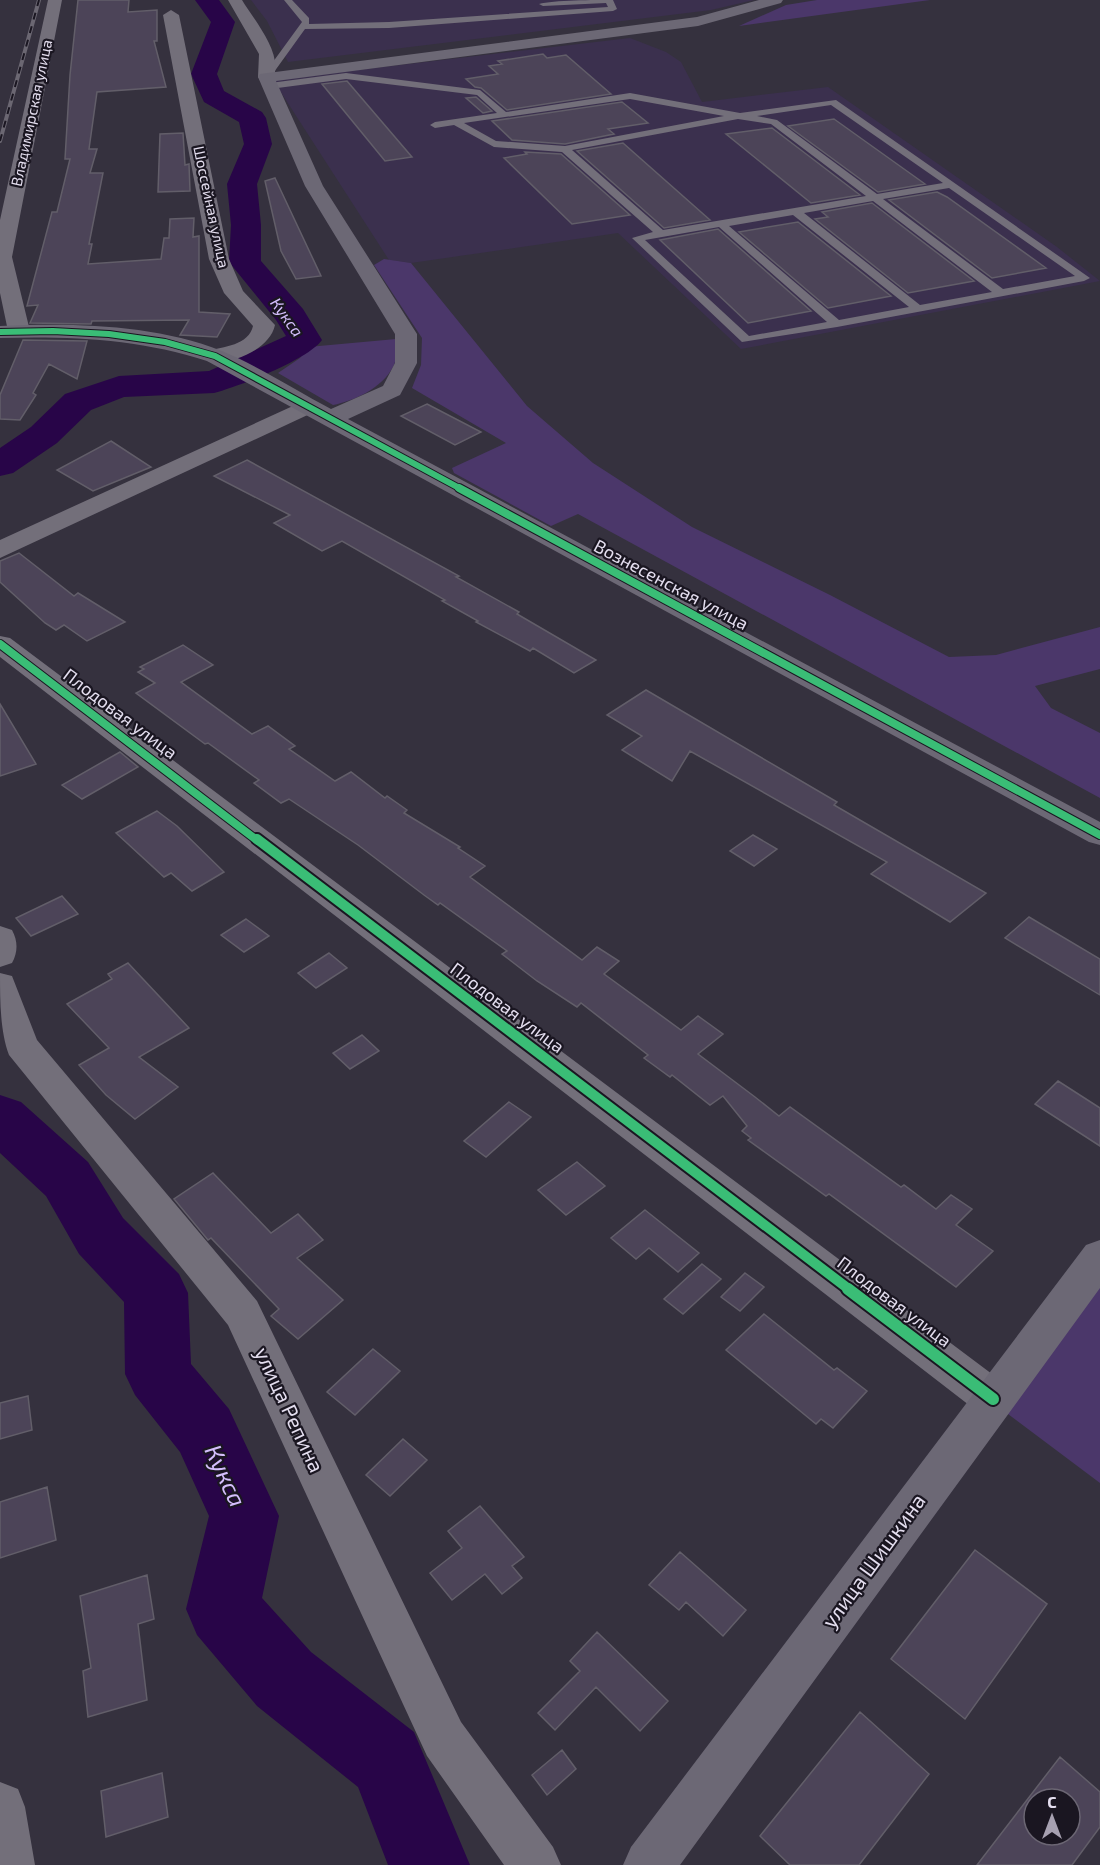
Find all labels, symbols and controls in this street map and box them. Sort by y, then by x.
street label: Владимирская улица [7,38,56,188]
street label: Шоссейная улица [189,144,234,270]
water label: Кукса [267,294,308,340]
street label: Вознесенская улица [590,534,753,634]
street label: Плодовая улица [59,663,182,763]
street label: Плодовая улица [446,957,569,1057]
street label: Плодовая улица [833,1251,956,1351]
street label: улица Репина [250,1343,330,1476]
water label: Кукса [199,1440,253,1511]
street label: улица Шишкина [816,1488,931,1633]
north arrow [1022,1787,1082,1847]
text: С [1047,1792,1057,1811]

